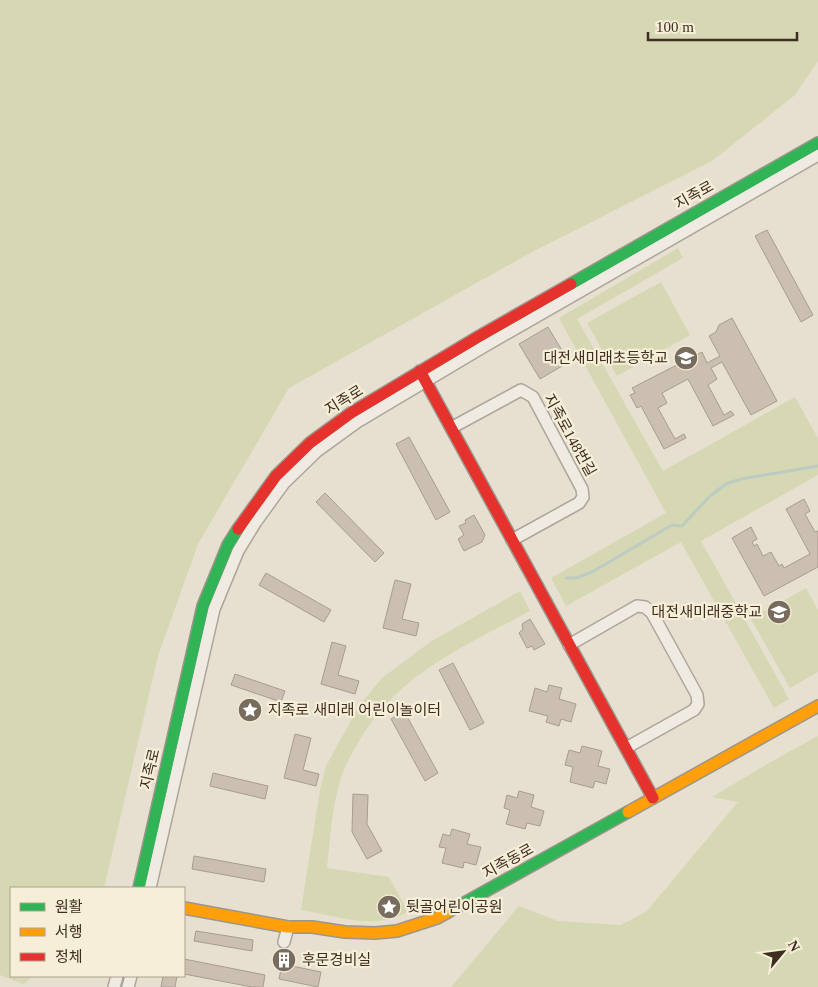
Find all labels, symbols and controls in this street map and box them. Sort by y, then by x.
scale bar [648,10,797,42]
text: 100 m [656,19,694,35]
street label: 지족로 [672,178,716,212]
school or university icon: 대전새미래초등학교 [673,345,699,371]
place label: 대전새미래초등학교 [544,349,668,366]
street label: 지족로 [322,382,366,418]
street label: 지족로148번길 [541,391,599,479]
school or university icon: 대전새미래중학교 [766,599,792,625]
place label: 대전새미래중학교 [652,603,762,620]
place icon: 지족로 새미래 어린이놀이터 [237,697,263,723]
place label: 지족로 새미래 어린이놀이터 [268,702,441,718]
street label: 지족로 [138,747,162,791]
street label: 지족동로 [480,841,536,881]
legend [10,887,185,977]
place icon: 뒷골어린이공원 [376,894,402,920]
text: 원활 [55,899,83,915]
place label: 뒷골어린이공원 [406,899,503,915]
text: 서행 [55,924,83,940]
north arrow [758,927,808,977]
text: N [785,938,803,954]
building icon: 후문경비실 [271,947,297,973]
text: 정체 [55,949,83,965]
place label: 후문경비실 [302,952,371,968]

